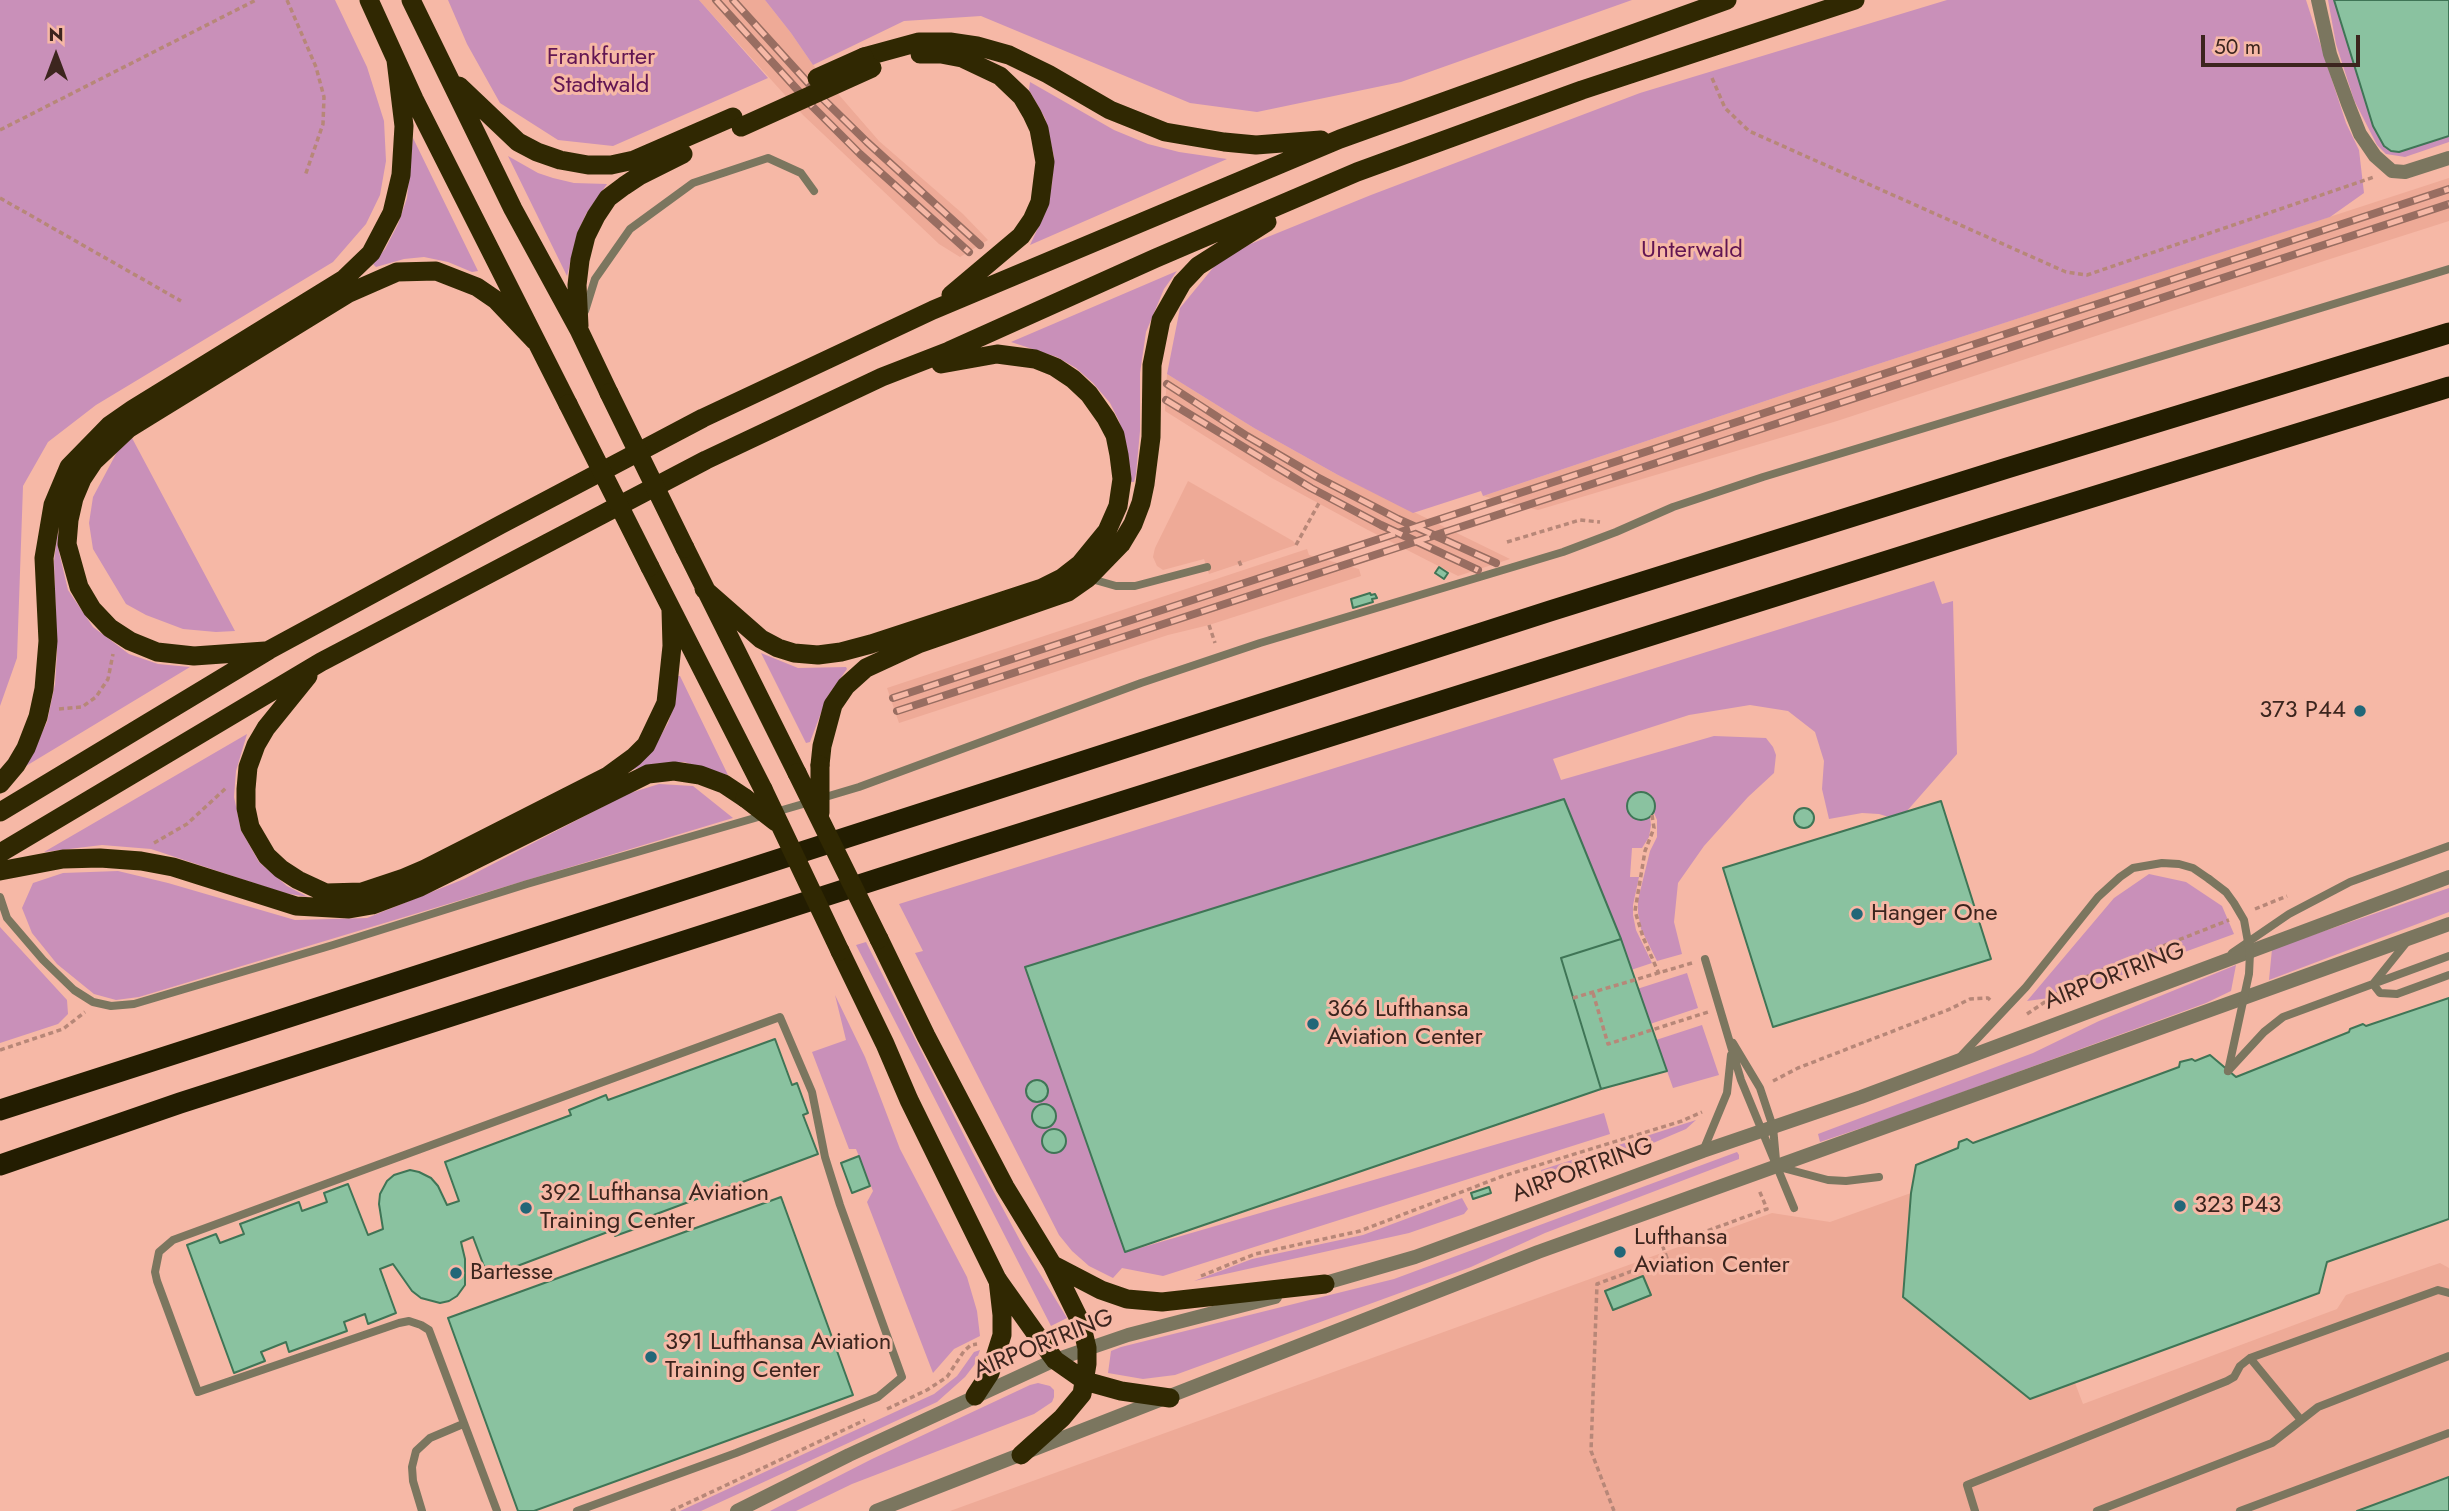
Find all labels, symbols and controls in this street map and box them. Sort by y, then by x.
north arrow [21,21,91,91]
text: N [48,21,64,48]
scale bar [2204,21,2363,65]
text: 50 m [2214,32,2261,62]
park label: Frankfurter Stadtwald [547,44,655,100]
park label: Unterwald [1641,237,1743,265]
place label: 373 P44 [2259,697,2346,725]
marker: 373 P44 [2352,703,2368,719]
place label: Hanger One [1871,900,1998,928]
marker: Hanger One [1849,906,1865,922]
street label: AIRPORTRING [2041,937,2189,1017]
place label: 366 Lufthansa Aviation Center [1327,996,1483,1052]
marker: 366 Lufthansa Aviation Center [1305,1016,1321,1032]
street label: AIRPORTRING [1508,1132,1658,1210]
place label: 392 Lufthansa Aviation Training Center [540,1180,769,1236]
place label: 323 P43 [2194,1192,2281,1220]
marker: 323 P43 [2172,1198,2188,1214]
marker: 392 Lufthansa Aviation Training Center [518,1200,534,1216]
place label: Lufthansa Aviation Center [1634,1224,1790,1280]
marker: Lufthansa Aviation Center [1612,1244,1628,1260]
place label: Bartesse [470,1259,553,1287]
marker: Bartesse [448,1265,464,1281]
street label: AIRPORTRING [970,1304,1118,1386]
place label: 391 Lufthansa Aviation Training Center [665,1329,891,1385]
marker: 391 Lufthansa Aviation Training Center [643,1349,659,1365]

